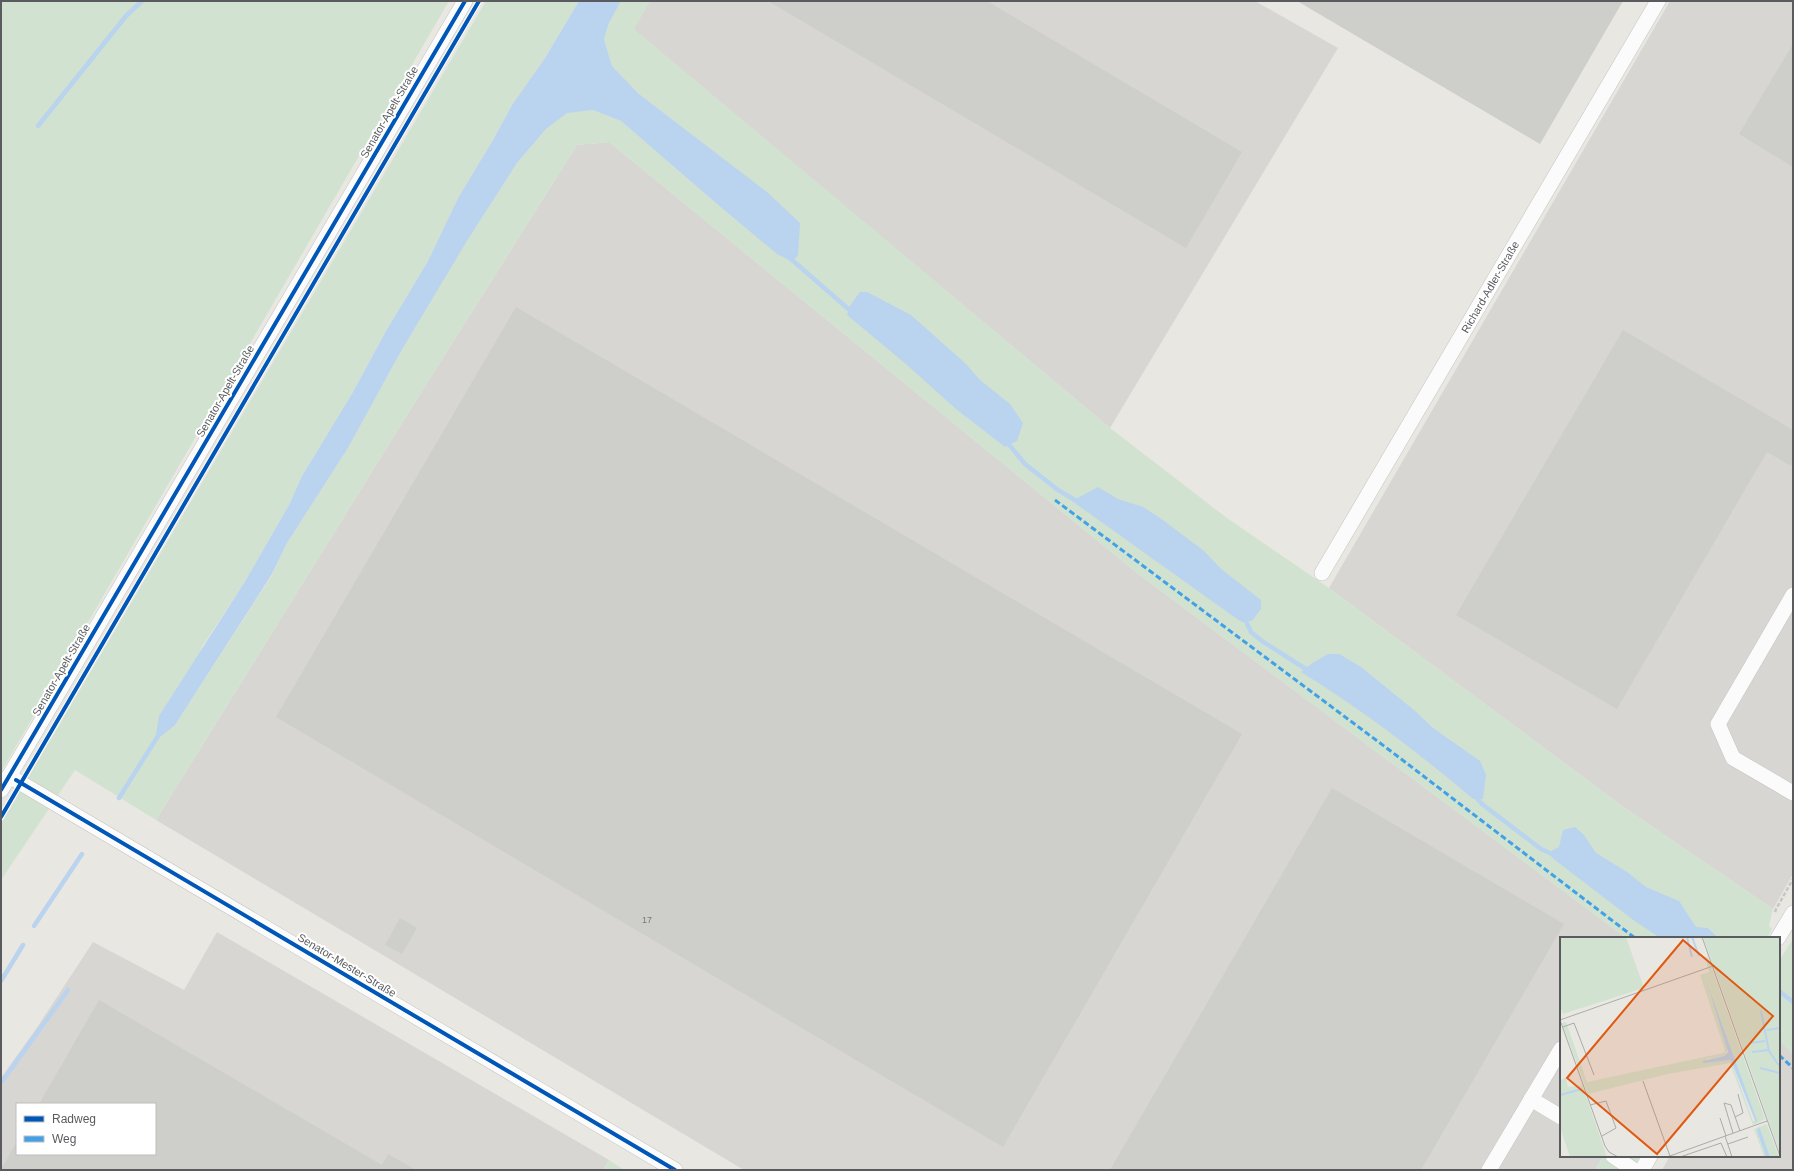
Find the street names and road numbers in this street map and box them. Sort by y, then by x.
street label: Senator-Apelt-Straße [358,64,420,160]
street label: Richard-Adler-Straße [1459,239,1521,335]
street label: Senator-Apelt-Straße [194,343,256,439]
street label: Senator-Apelt-Straße [30,622,92,718]
street label: Senator-Mester-Straße [296,931,398,999]

